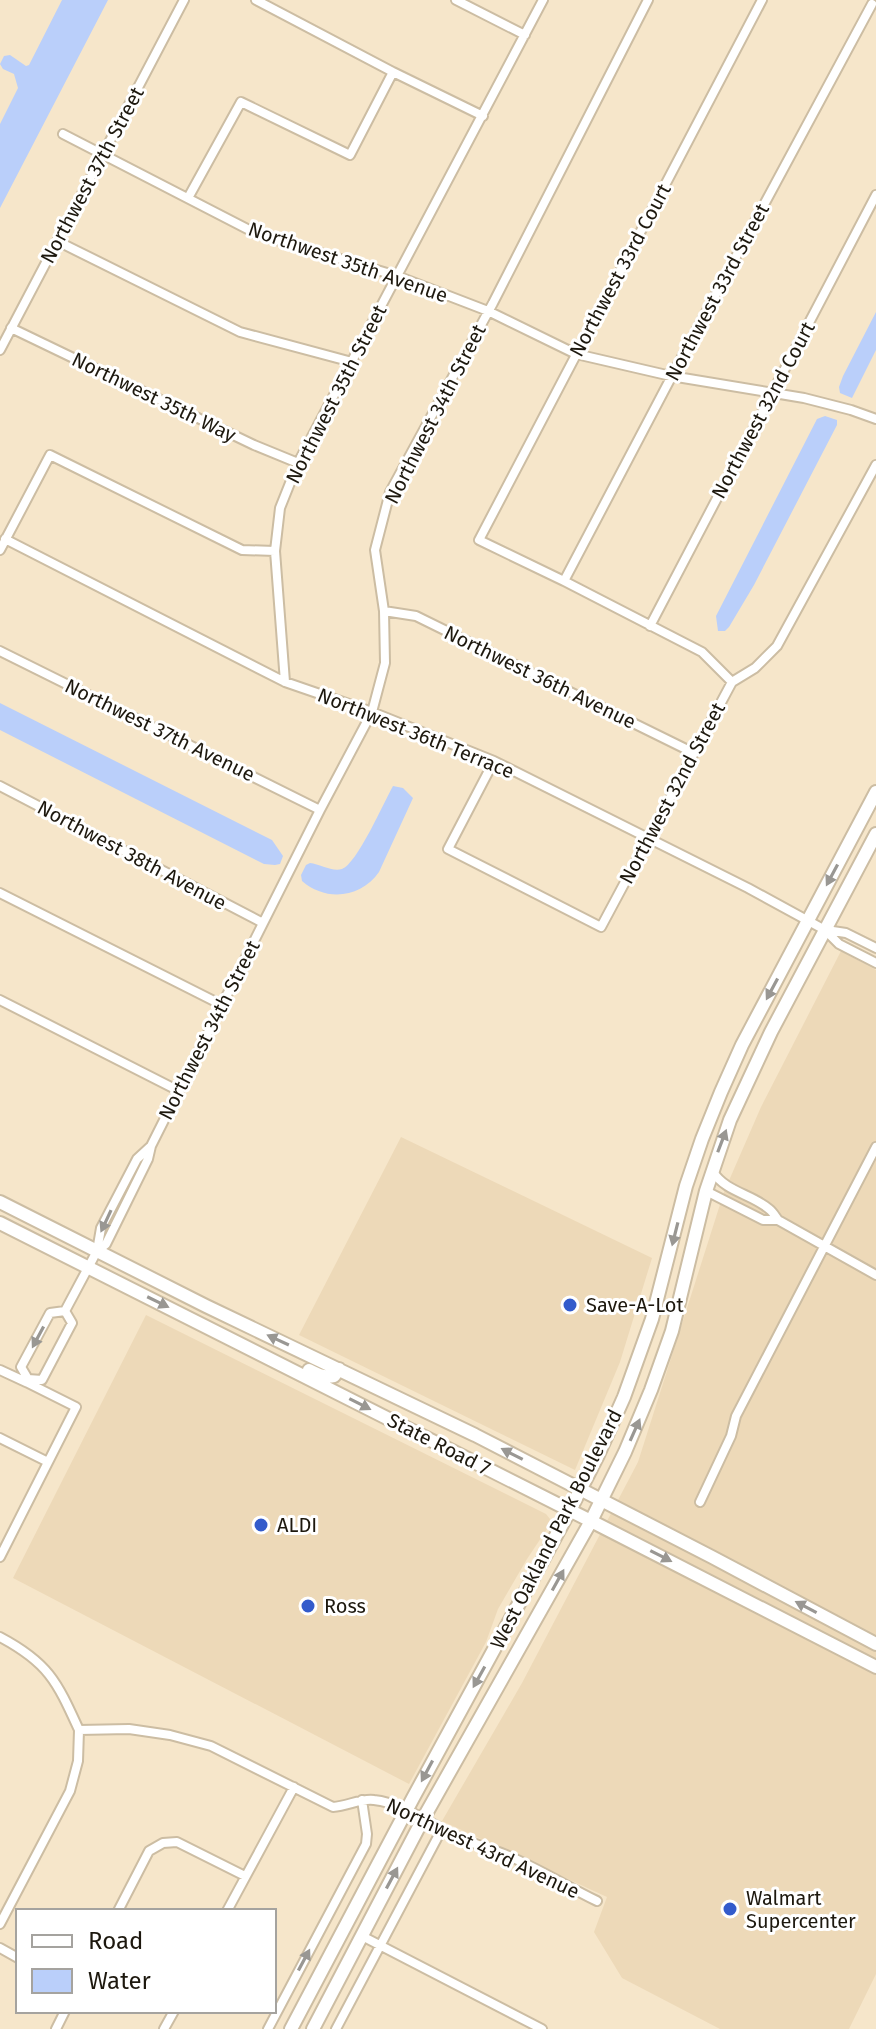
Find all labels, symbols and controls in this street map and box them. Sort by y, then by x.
street label: Northwest 37th Street [35,82,149,267]
street label: Northwest 33rd Court [564,179,676,361]
street label: Northwest 33rd Street [660,198,774,385]
street label: Northwest 35th Avenue [245,217,451,307]
street label: Northwest 35th Street [280,300,392,487]
street label: Northwest 32nd Court [706,317,820,503]
street label: Northwest 34th Street [379,320,491,508]
street label: Northwest 35th Way [68,347,240,447]
street label: Northwest 36th Avenue [440,620,640,734]
street label: Northwest 37th Avenue [61,674,259,786]
street label: Northwest 36th Terrace [314,683,518,783]
street label: Northwest 32nd Street [614,697,730,888]
street label: Northwest 38th Avenue [33,795,231,915]
one-way arrow [826,864,839,887]
street label: Northwest 34th Street [153,936,265,1124]
one-way arrow [765,978,778,1001]
one-way arrow [716,1129,729,1153]
one-way arrow [99,1209,113,1232]
one-way arrow [668,1222,680,1247]
place label: Save-A-Lot [586,1293,684,1317]
one-way arrow [146,1295,170,1309]
marker: Save-A-Lot [561,1296,579,1314]
one-way arrow [31,1325,44,1348]
one-way arrow [266,1333,290,1347]
one-way arrow [348,1397,371,1410]
street label: West Oakland Park Boulevard [485,1405,627,1653]
street label: State Road 7 [384,1408,495,1480]
one-way arrow [629,1418,642,1441]
one-way arrow [500,1447,523,1461]
place label: ALDI [277,1513,317,1537]
marker: ALDI [252,1516,270,1534]
one-way arrow [649,1550,672,1563]
one-way arrow [552,1568,565,1591]
place label: Ross [324,1594,366,1618]
marker: Ross [299,1597,317,1615]
one-way arrow [795,1600,818,1613]
one-way arrow [472,1665,485,1688]
one-way arrow [421,1760,434,1783]
street label: Northwest 43rd Avenue [383,1793,583,1903]
one-way arrow [385,1867,399,1889]
place label: Walmart Supercenter [746,1886,856,1933]
marker: Walmart Supercenter [721,1900,739,1918]
legend [16,1909,276,2013]
text: Road [88,1927,143,1955]
one-way arrow [298,1949,311,1972]
text: Water [88,1967,152,1995]

